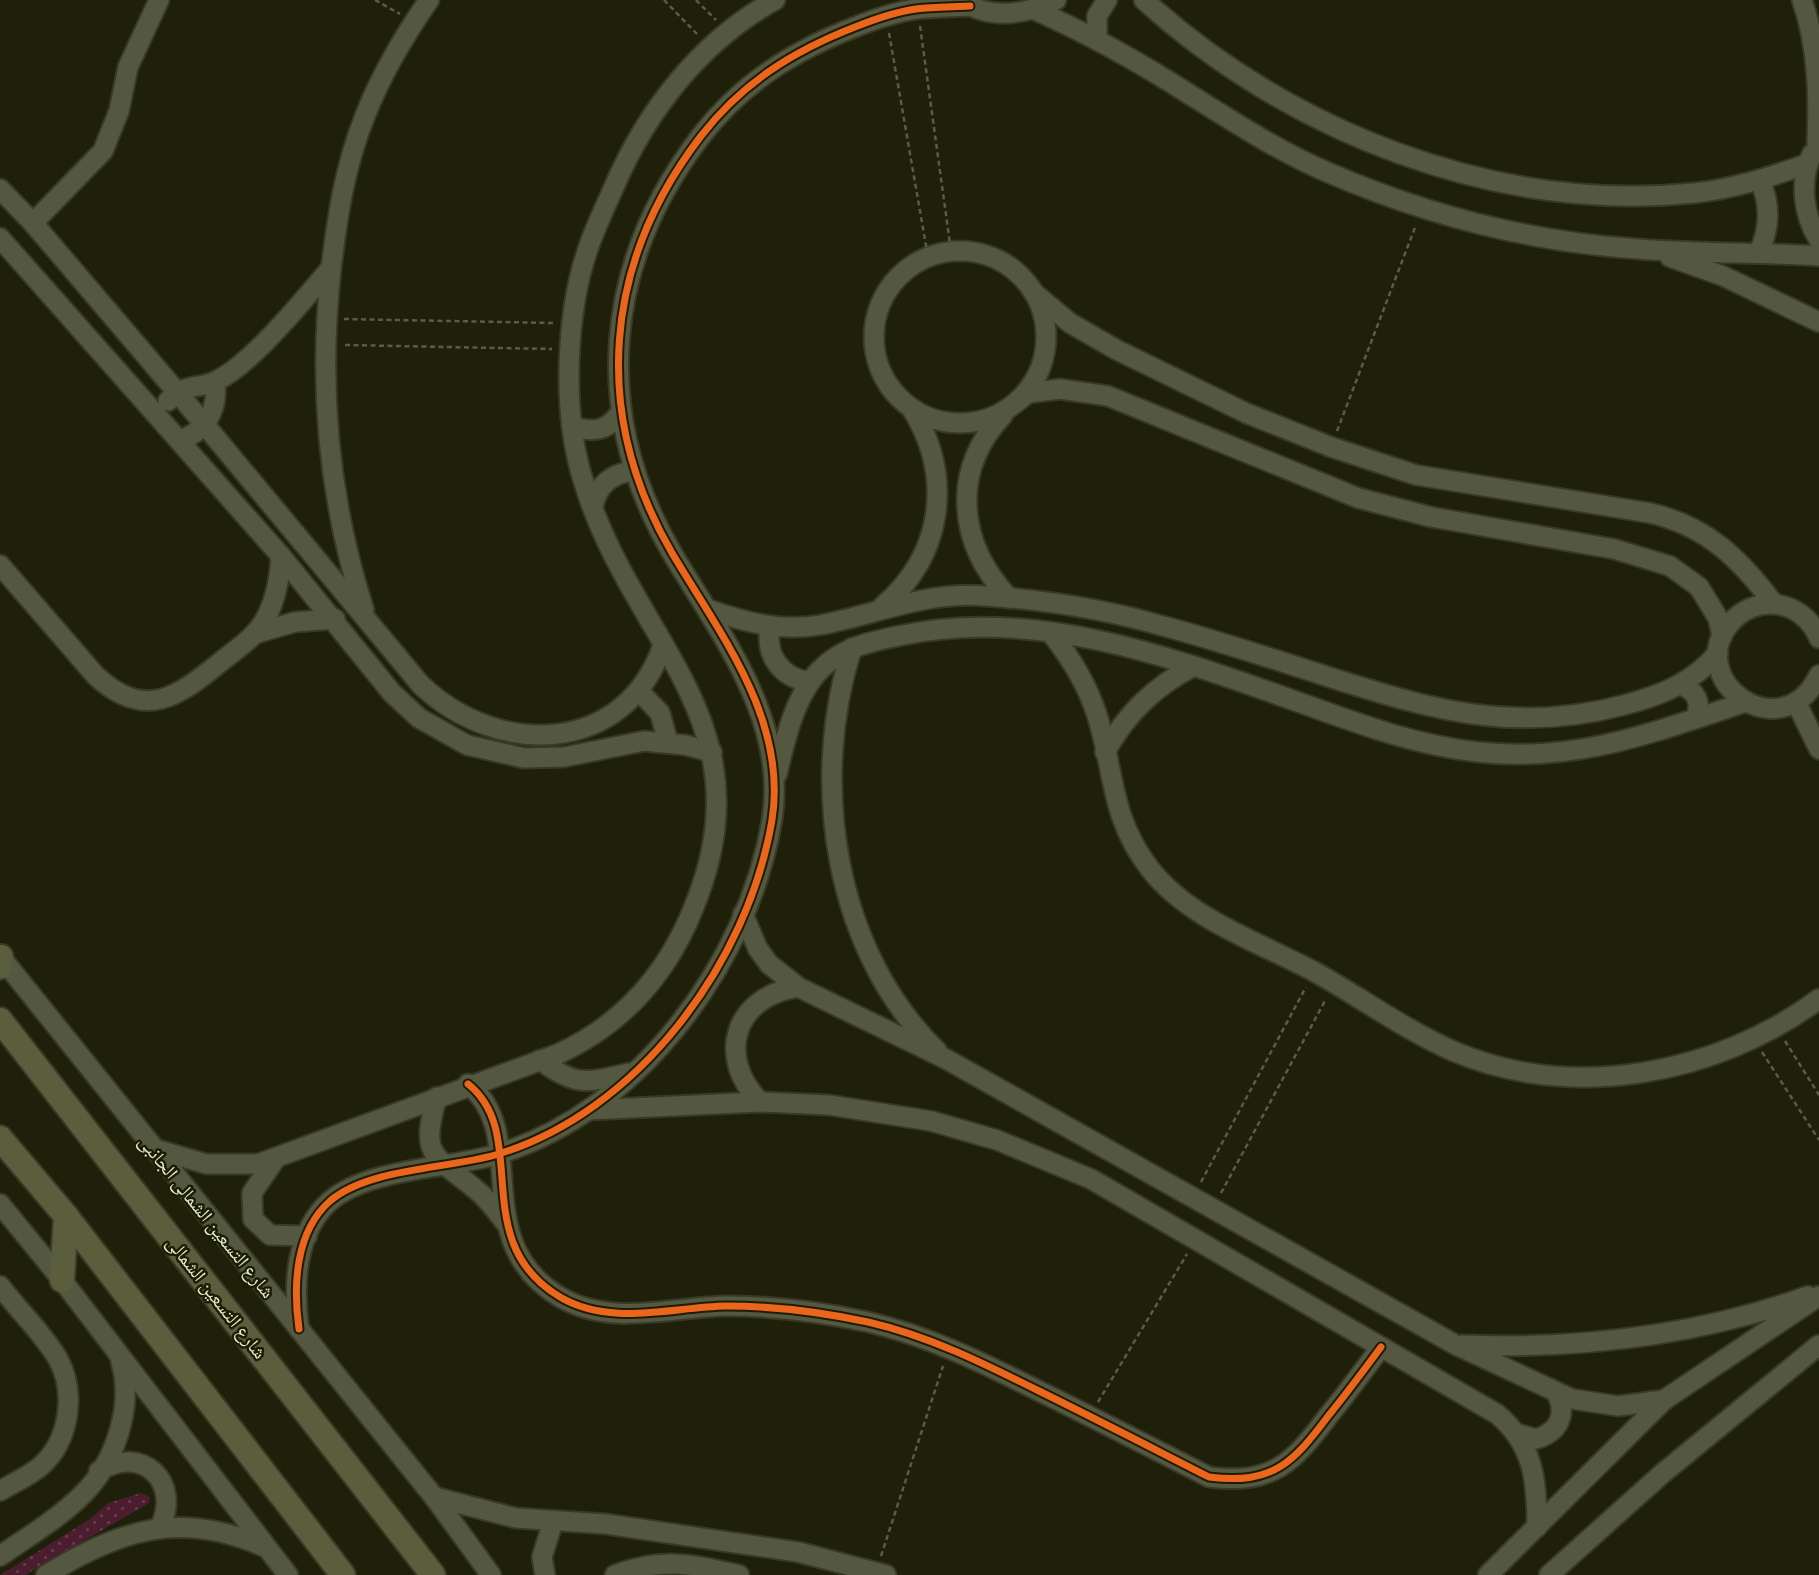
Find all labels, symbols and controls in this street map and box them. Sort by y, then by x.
street label: شارع التسعين الشمالى الجانبى [134,1130,280,1302]
street label: شارع التسعين الشمالى [162,1231,272,1363]

